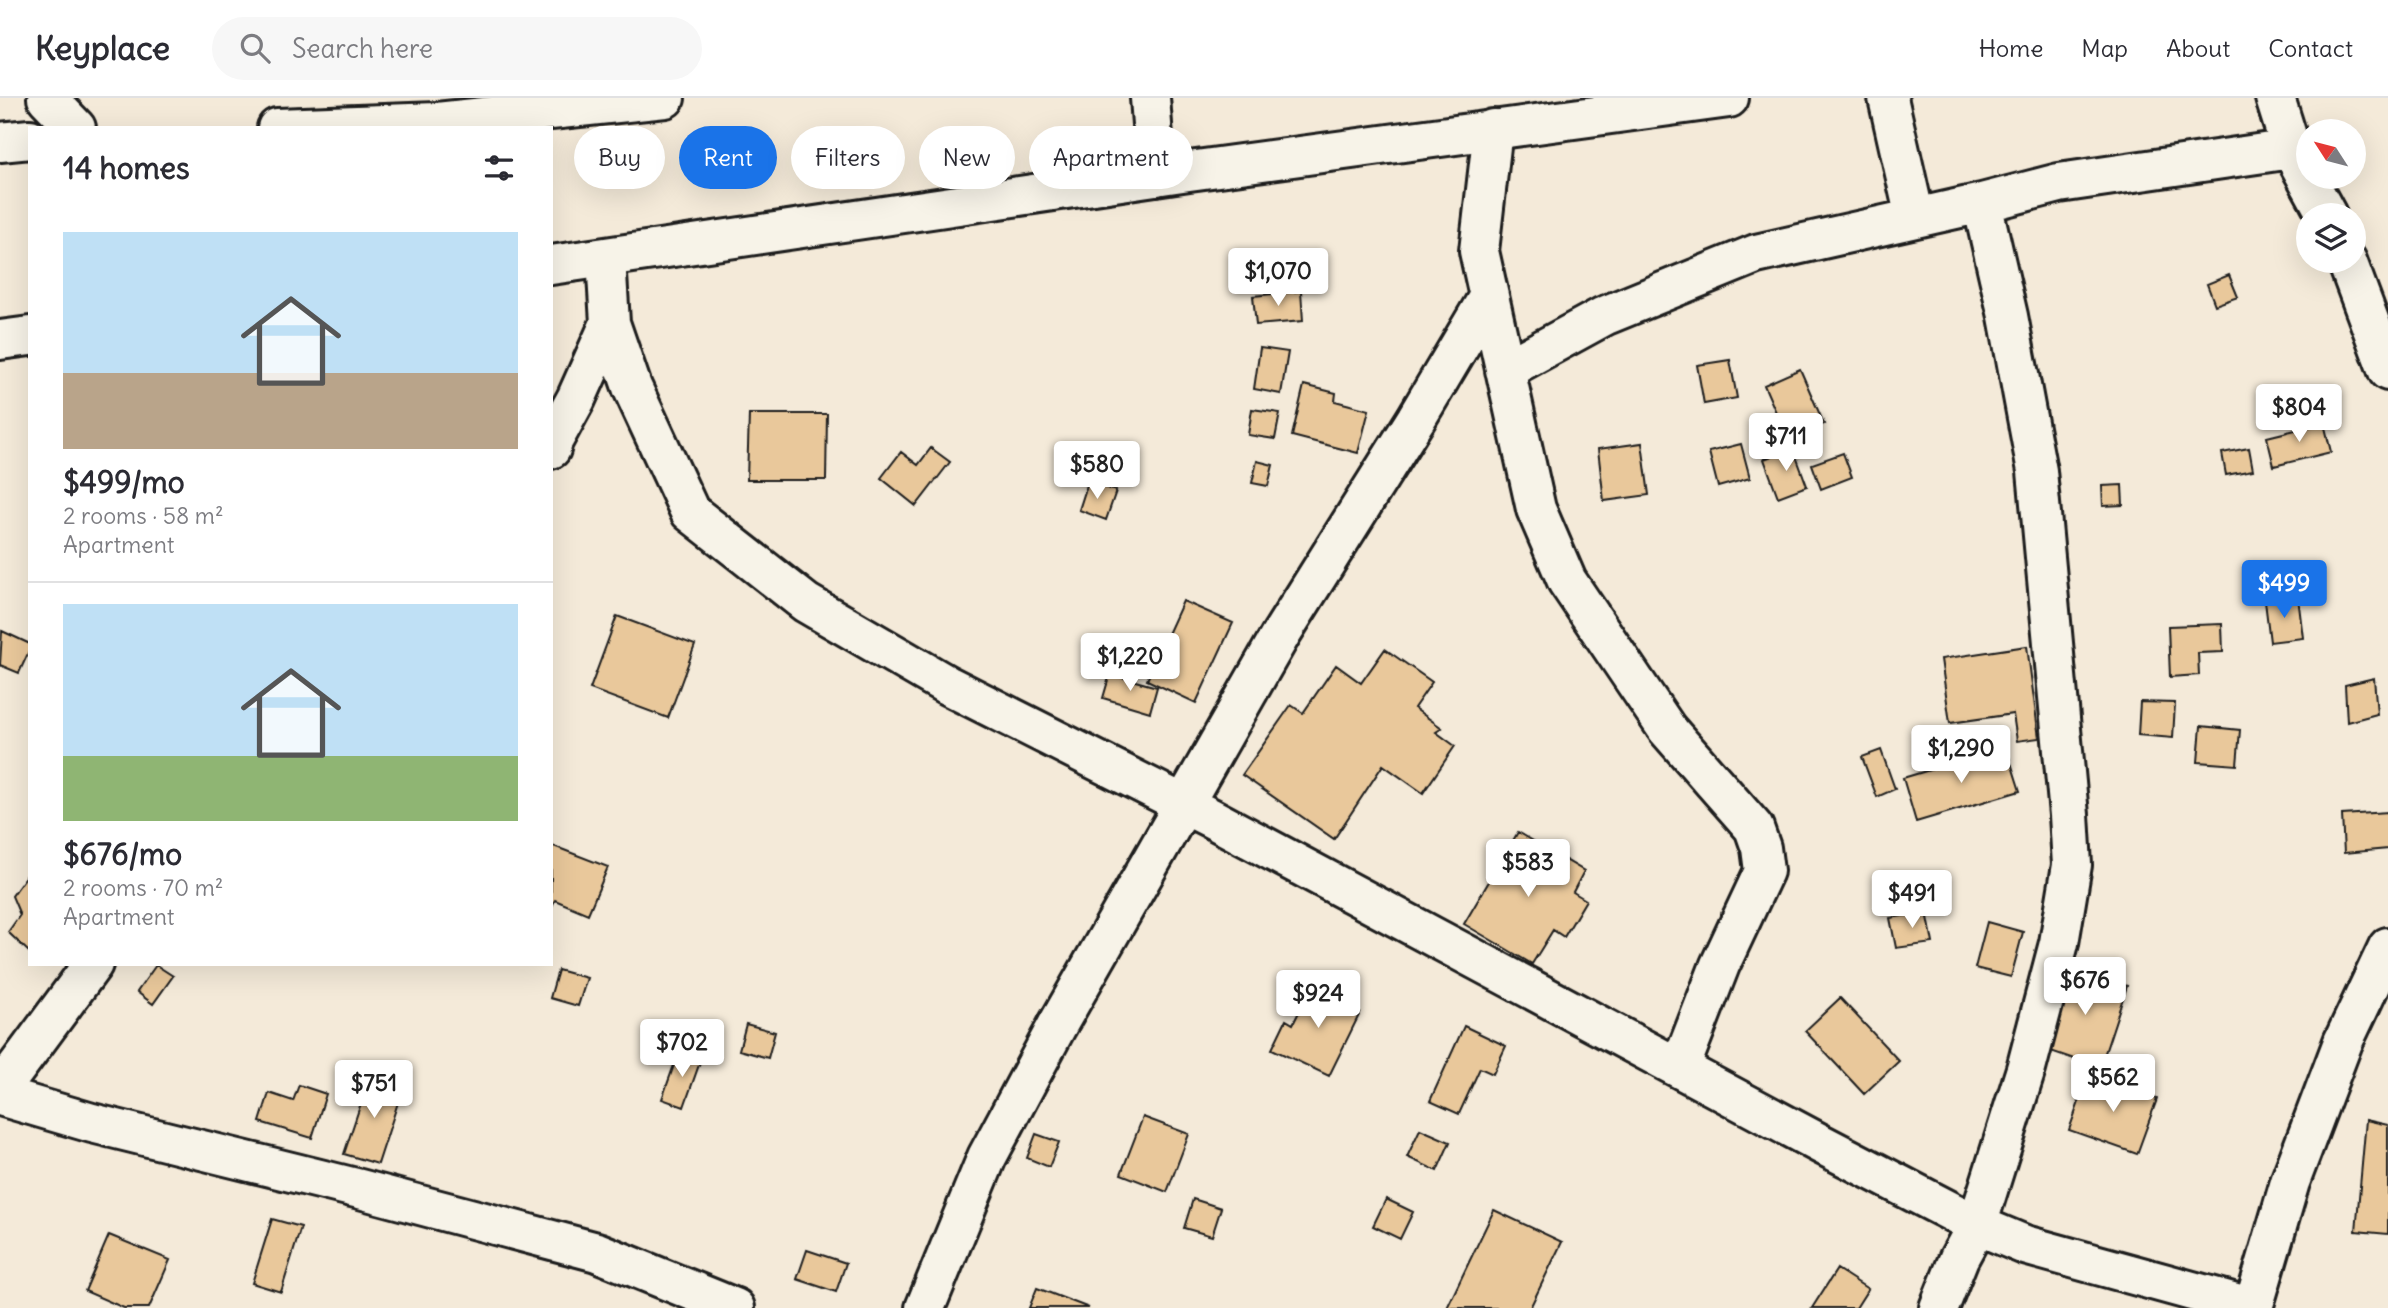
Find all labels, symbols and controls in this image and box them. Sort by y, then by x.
search box [212,17,702,80]
text: Keyplace [35,27,170,69]
icon: search [236,29,274,67]
text: Search here [292,32,433,65]
text: Home [1979,33,2043,63]
text: Map [2081,33,2128,63]
text: About [2166,33,2230,63]
text: Contact [2268,33,2353,63]
north arrow [2296,119,2366,189]
map controls [2296,119,2366,273]
chip: Buy [574,126,665,189]
chip: Rent [679,126,777,189]
chip: Filters [791,126,905,189]
chip: New [919,126,1015,189]
chip: Apartment [1029,126,1193,189]
text: 14 homes [63,149,190,187]
icon: filters [480,149,518,187]
button: layers [2296,203,2366,273]
pin: $1,070 [1221,248,1335,308]
text: $1,070 [1244,256,1312,285]
icon: home [228,278,354,404]
pin: $804 [2258,384,2340,444]
text: $804 [2272,392,2326,421]
pin: $711 [1745,414,1827,473]
text: $711 [1765,421,1807,450]
pin: $580 [1056,442,1138,501]
text: $580 [1070,449,1124,478]
text: $499/mo [63,463,185,501]
text: 2 rooms · 58 m² [63,501,224,530]
text: Apartment [63,530,175,559]
pin: $499 [2243,560,2325,620]
text: $499 [2258,568,2310,597]
pin: $1,220 [1073,634,1187,693]
text: $1,220 [1097,641,1163,670]
icon: home [228,650,354,776]
pin: $1,290 [1904,726,2018,785]
text: $1,290 [1927,733,1995,762]
text: $676/mo [63,835,182,873]
pin: $583 [1487,840,1569,899]
text: $583 [1502,847,1554,876]
pin: $491 [1871,870,1953,930]
text: 2 rooms · 70 m² [63,873,223,902]
text: $491 [1888,878,1936,907]
text: Apartment [63,902,175,931]
pin: $676 [2044,958,2126,1017]
text: $676 [2060,965,2110,994]
pin: $924 [1277,970,1359,1030]
text: $924 [1292,978,1344,1007]
pin: $702 [641,1020,723,1079]
text: $702 [656,1027,708,1056]
pin: $562 [2072,1054,2154,1114]
pin: $751 [333,1060,415,1120]
text: $562 [2087,1062,2139,1091]
text: $751 [351,1068,397,1097]

